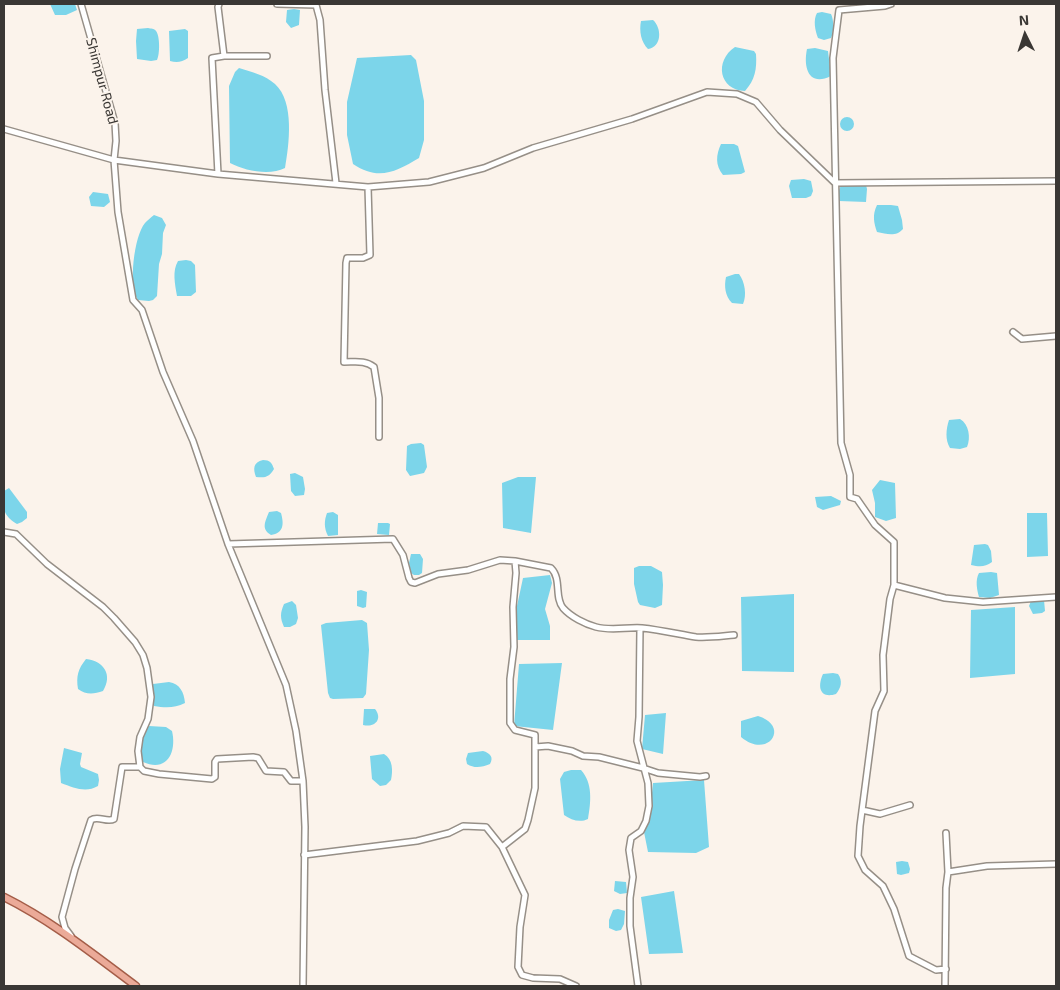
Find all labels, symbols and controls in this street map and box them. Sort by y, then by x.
north arrow [1000,10,1050,60]
text: N [1018,11,1030,28]
street label: Shimpur Road [82,36,122,126]

